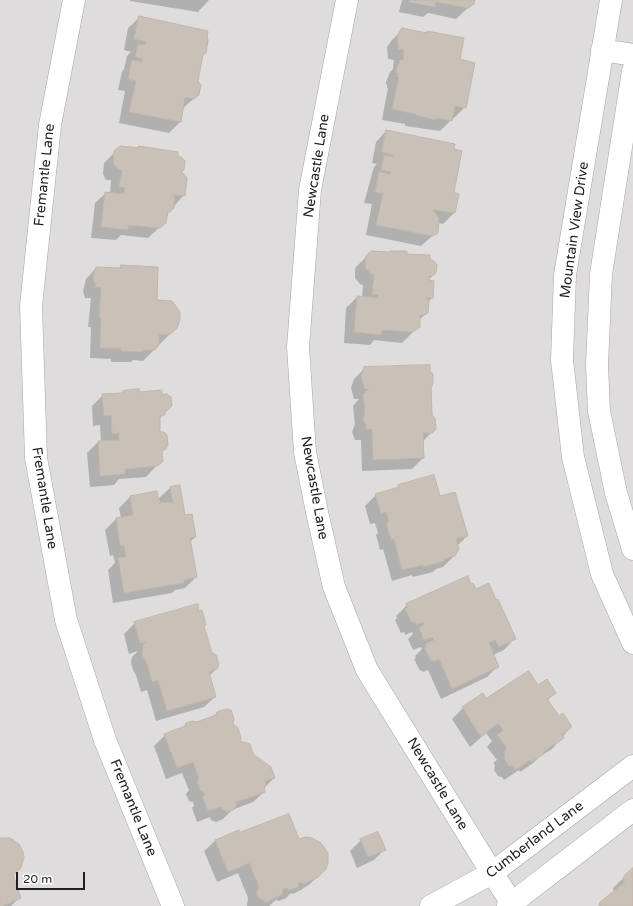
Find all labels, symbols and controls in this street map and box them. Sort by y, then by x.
street label: Newcastle Lane [301,113,333,219]
street label: Fremantle Lane [31,123,59,227]
street label: Mountain View Drive [557,161,593,299]
street label: Newcastle Lane [297,435,331,541]
street label: Fremantle Lane [28,446,60,550]
street label: Newcastle Lane [403,735,471,833]
street label: Fremantle Lane [106,757,160,859]
street label: Cumberland Lane [483,798,587,882]
scale bar [18,864,87,890]
text: 20 m [23,872,52,886]

